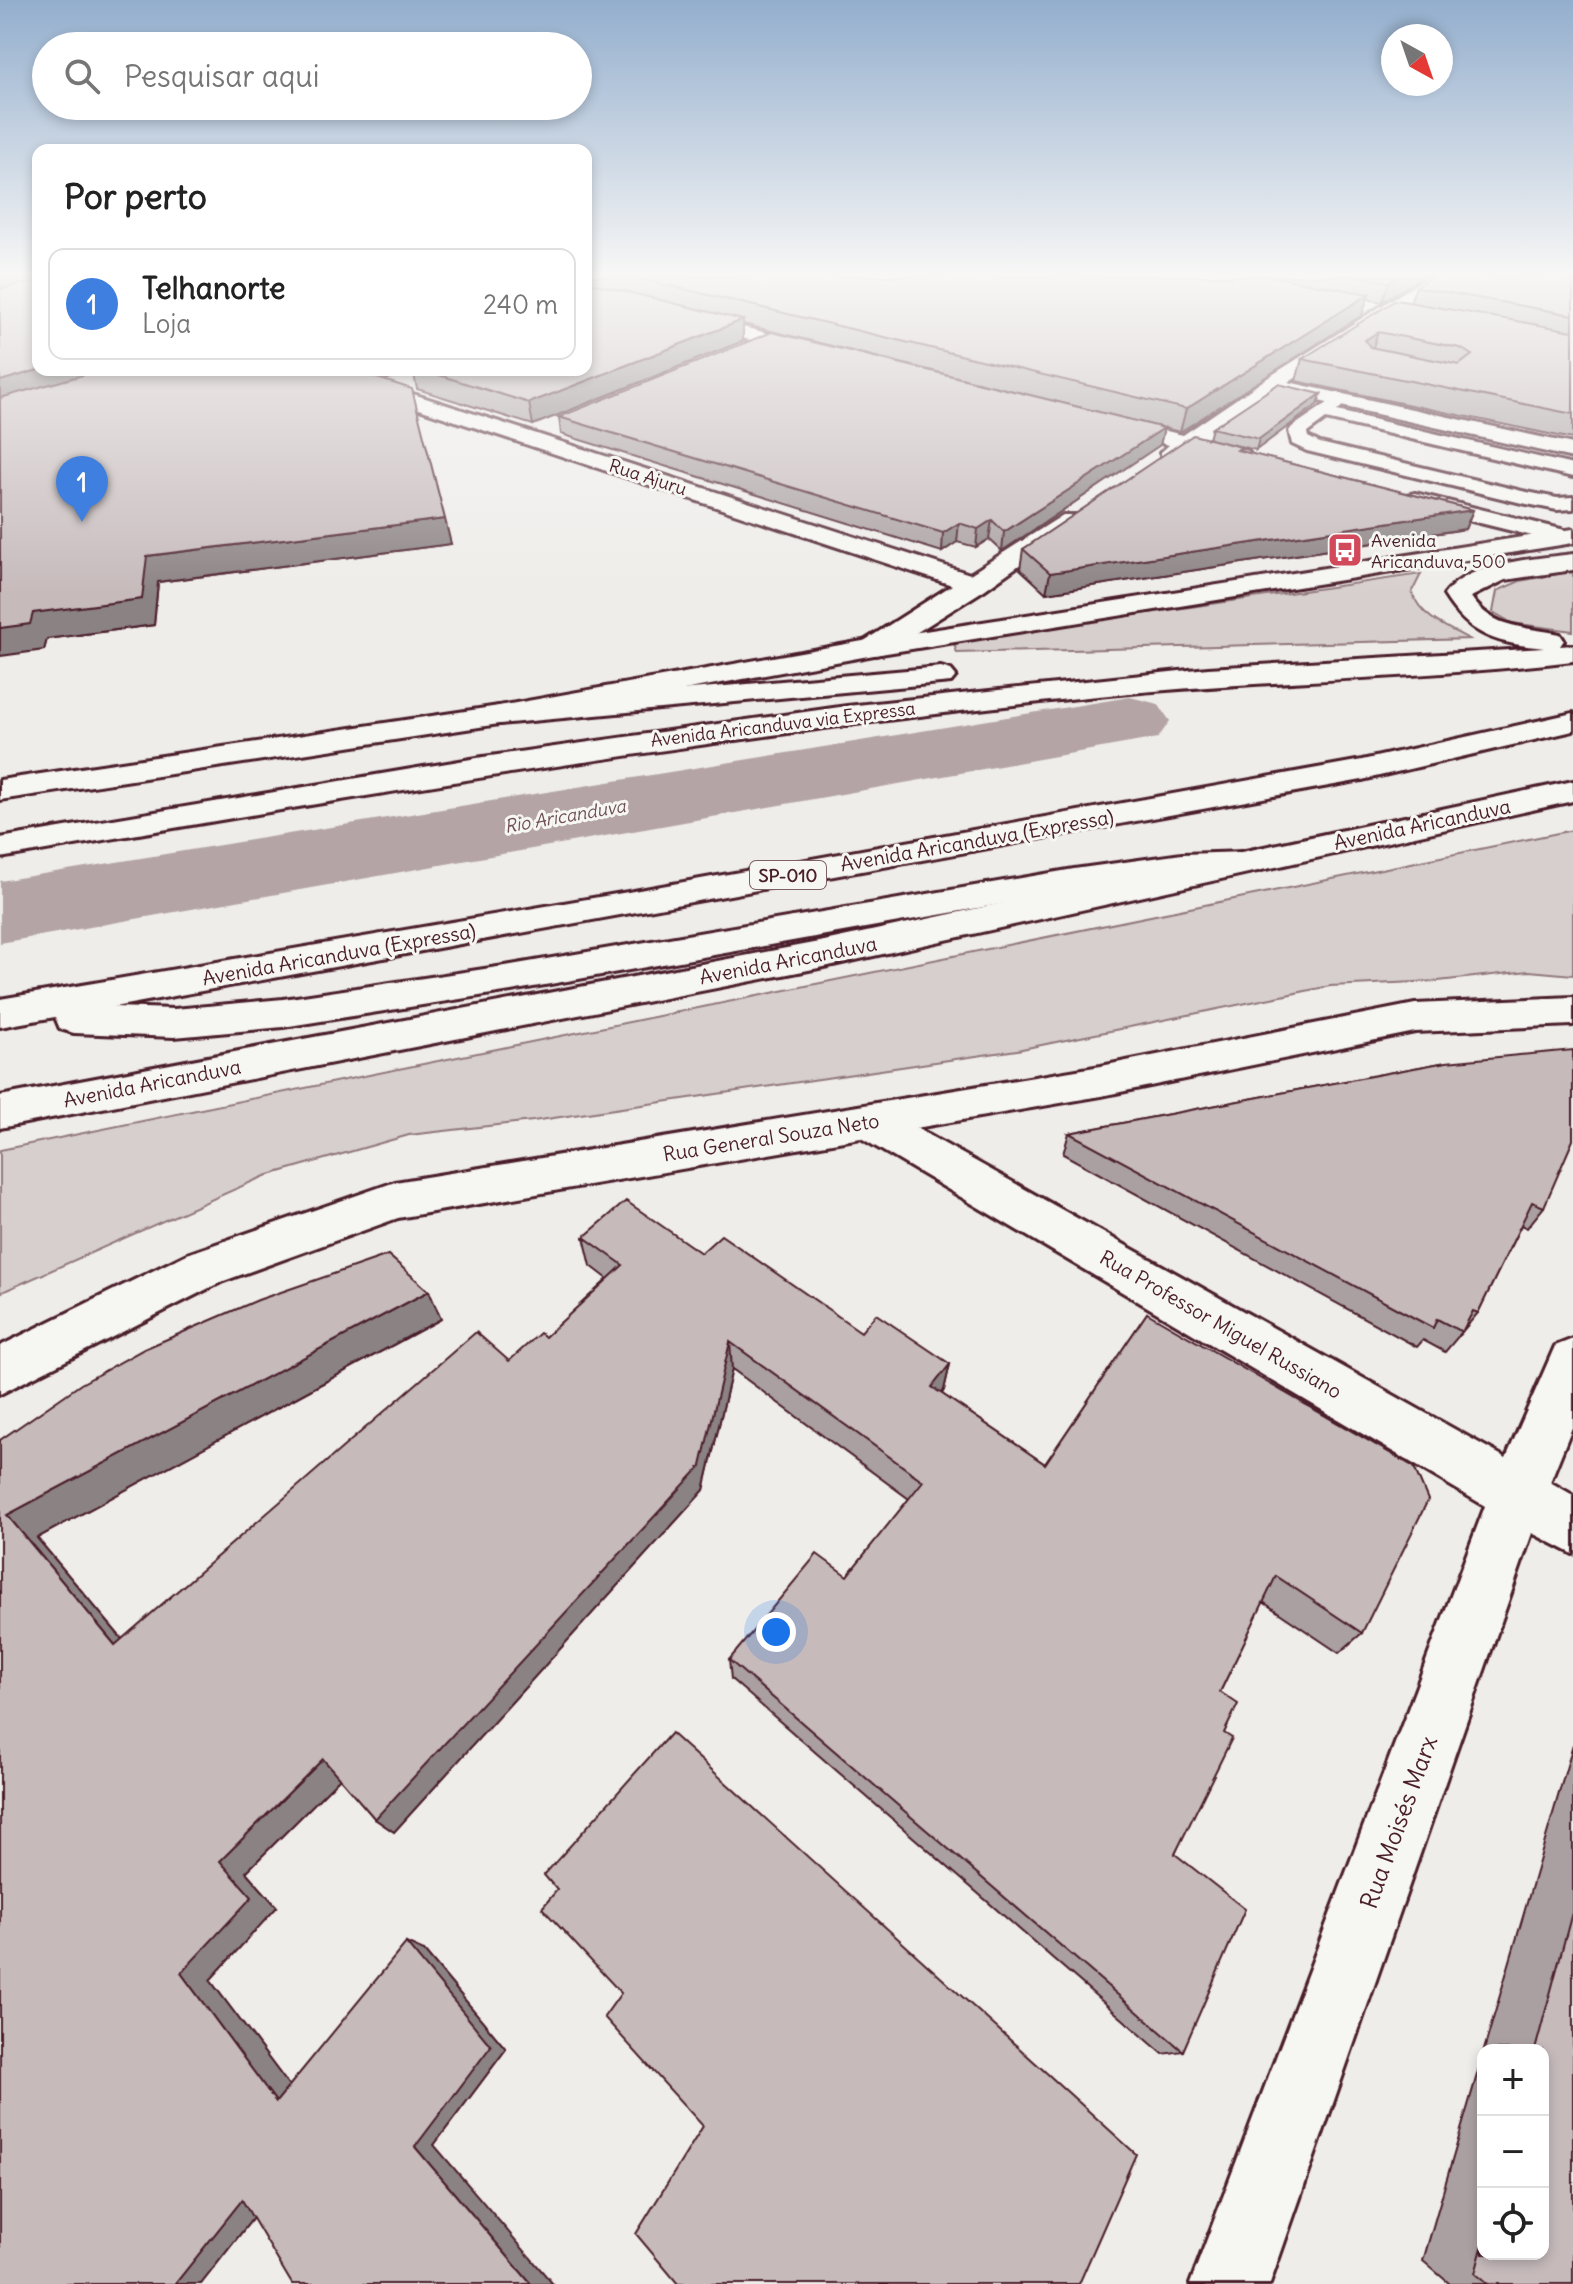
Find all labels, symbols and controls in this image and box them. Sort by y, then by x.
north arrow [1381,24,1453,96]
search box [32,32,592,120]
icon: search [60,54,104,98]
text: Pesquisar aqui [124,57,320,95]
text: Por perto [64,175,207,218]
text: Telhanorte [142,269,285,307]
text: 1 [87,288,97,321]
text: 240 m [483,288,558,321]
text: Loja [142,307,191,340]
street label: Rua Ajuru [606,454,690,500]
pin: 1 [56,456,108,522]
place label: Avenida Aricanduva, 500 [1371,529,1506,573]
bus stop icon: Avenida Aricanduva, 500 [1326,531,1364,569]
street label: Avenida Aricanduva via Expressa [649,696,917,752]
street label: Avenida Aricanduva [1331,793,1513,855]
water label: Rio Aricanduva [503,794,629,838]
street label: Avenida Aricanduva (Expressa) [838,804,1116,876]
road number: SP-010 [750,861,826,889]
street label: Avenida Aricanduva (Expressa) [200,918,478,990]
street label: Avenida Aricanduva [697,931,879,989]
street label: Avenida Aricanduva [61,1054,243,1112]
street label: Rua General Souza Neto [661,1108,881,1166]
street label: Rua Professor Miguel Russiano [1096,1244,1346,1404]
your location [756,1612,796,1652]
street label: Rua Moisés Marx [1353,1731,1443,1912]
map controls [1477,2044,1549,2260]
button: + [1477,2044,1549,2116]
button: − [1477,2116,1549,2188]
button: locate [1477,2188,1549,2260]

